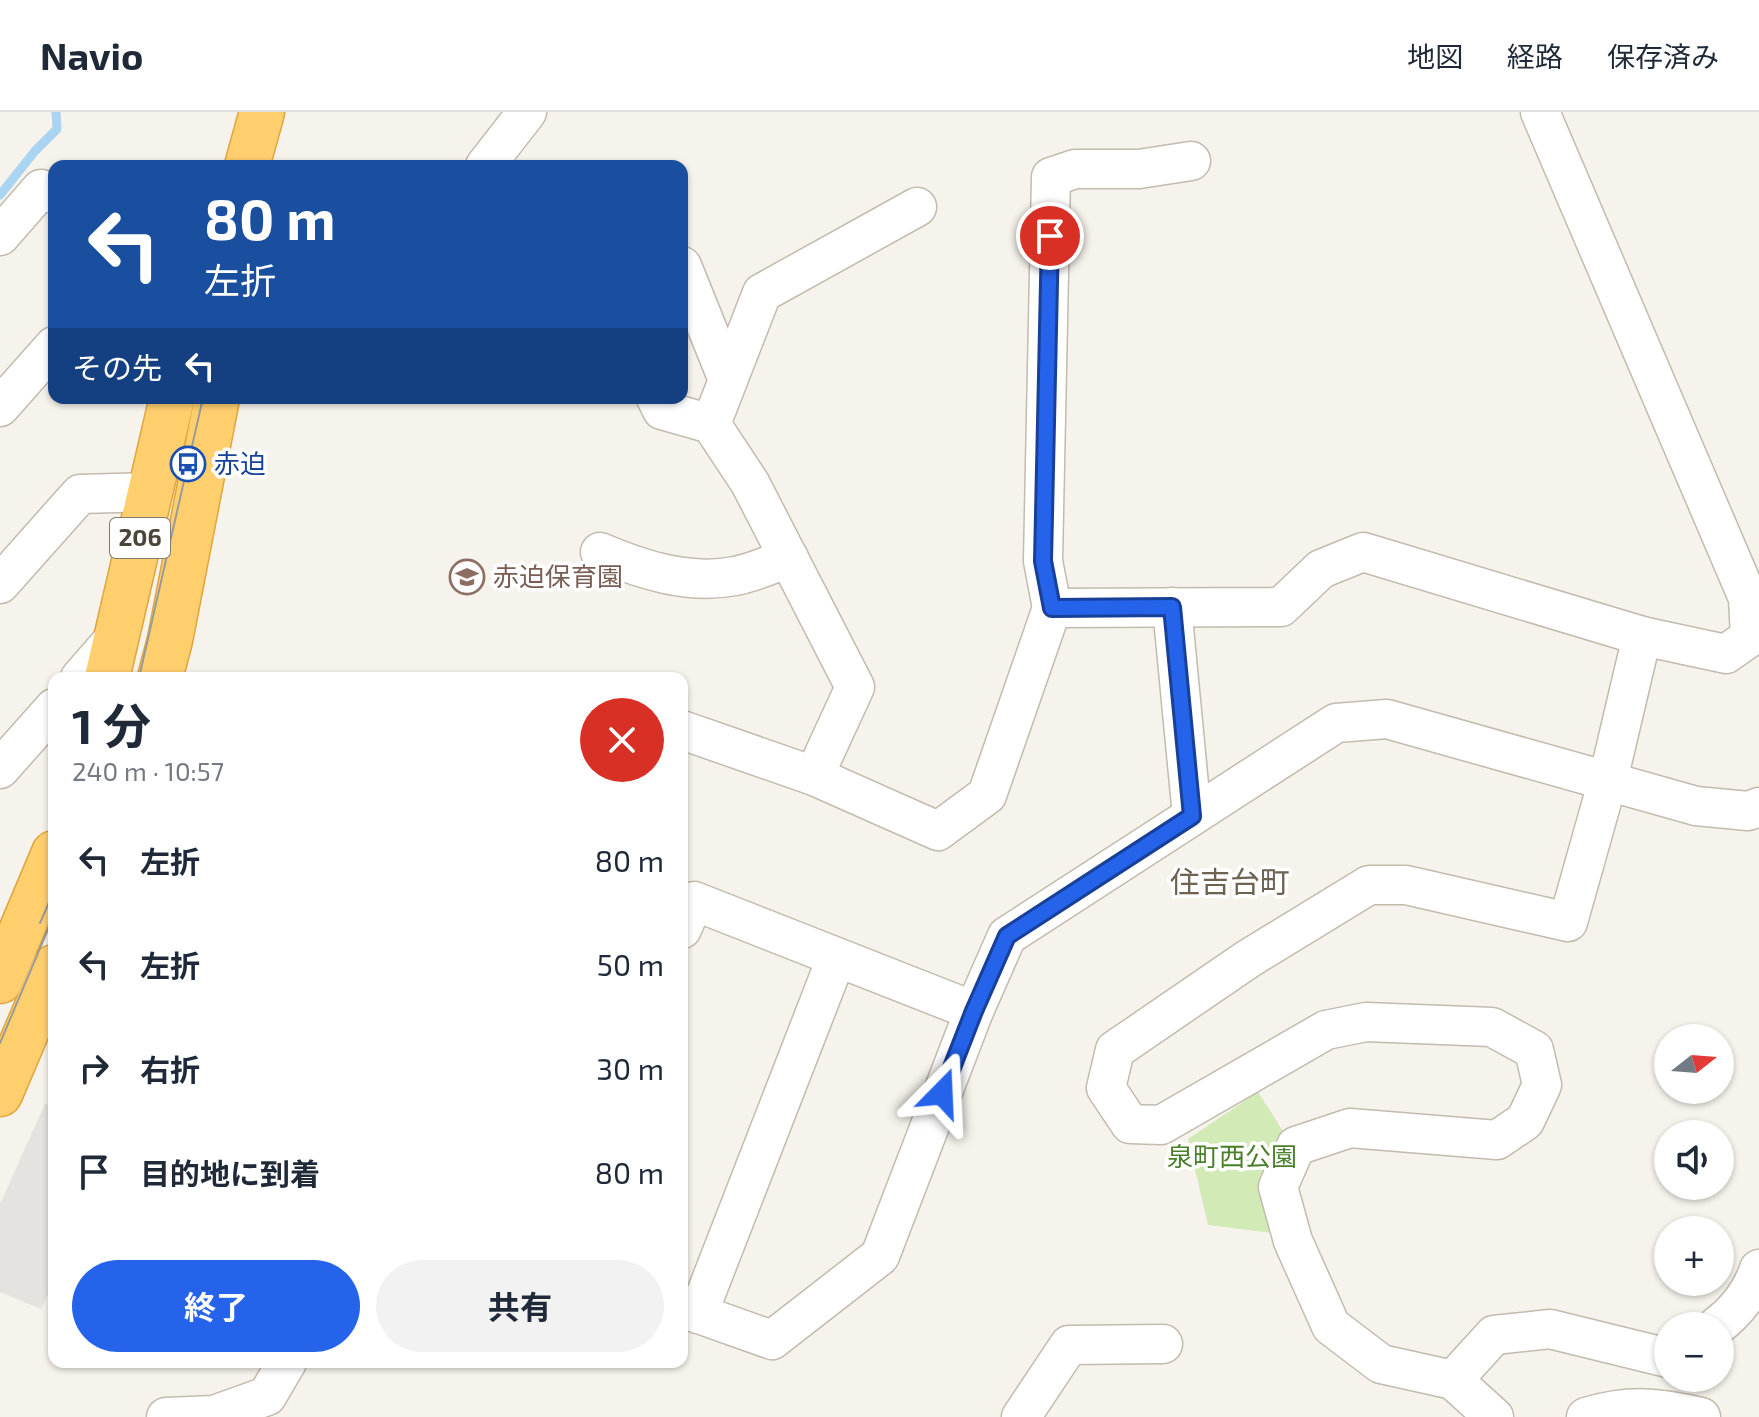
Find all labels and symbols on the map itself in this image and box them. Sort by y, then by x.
pin [1016,202,1084,270]
bus stop icon: 赤迫 [169,445,207,483]
place label: 赤迫 [214,447,266,478]
road number: 206 [110,518,170,558]
school or university icon: 赤迫保育園 [448,558,486,596]
place label: 赤迫保育園 [493,560,623,591]
district label: 住吉台町 [1170,863,1290,899]
north arrow [1654,1024,1734,1104]
position arrow [900,1051,984,1135]
park label: 泉町西公園 [1167,1140,1297,1171]

